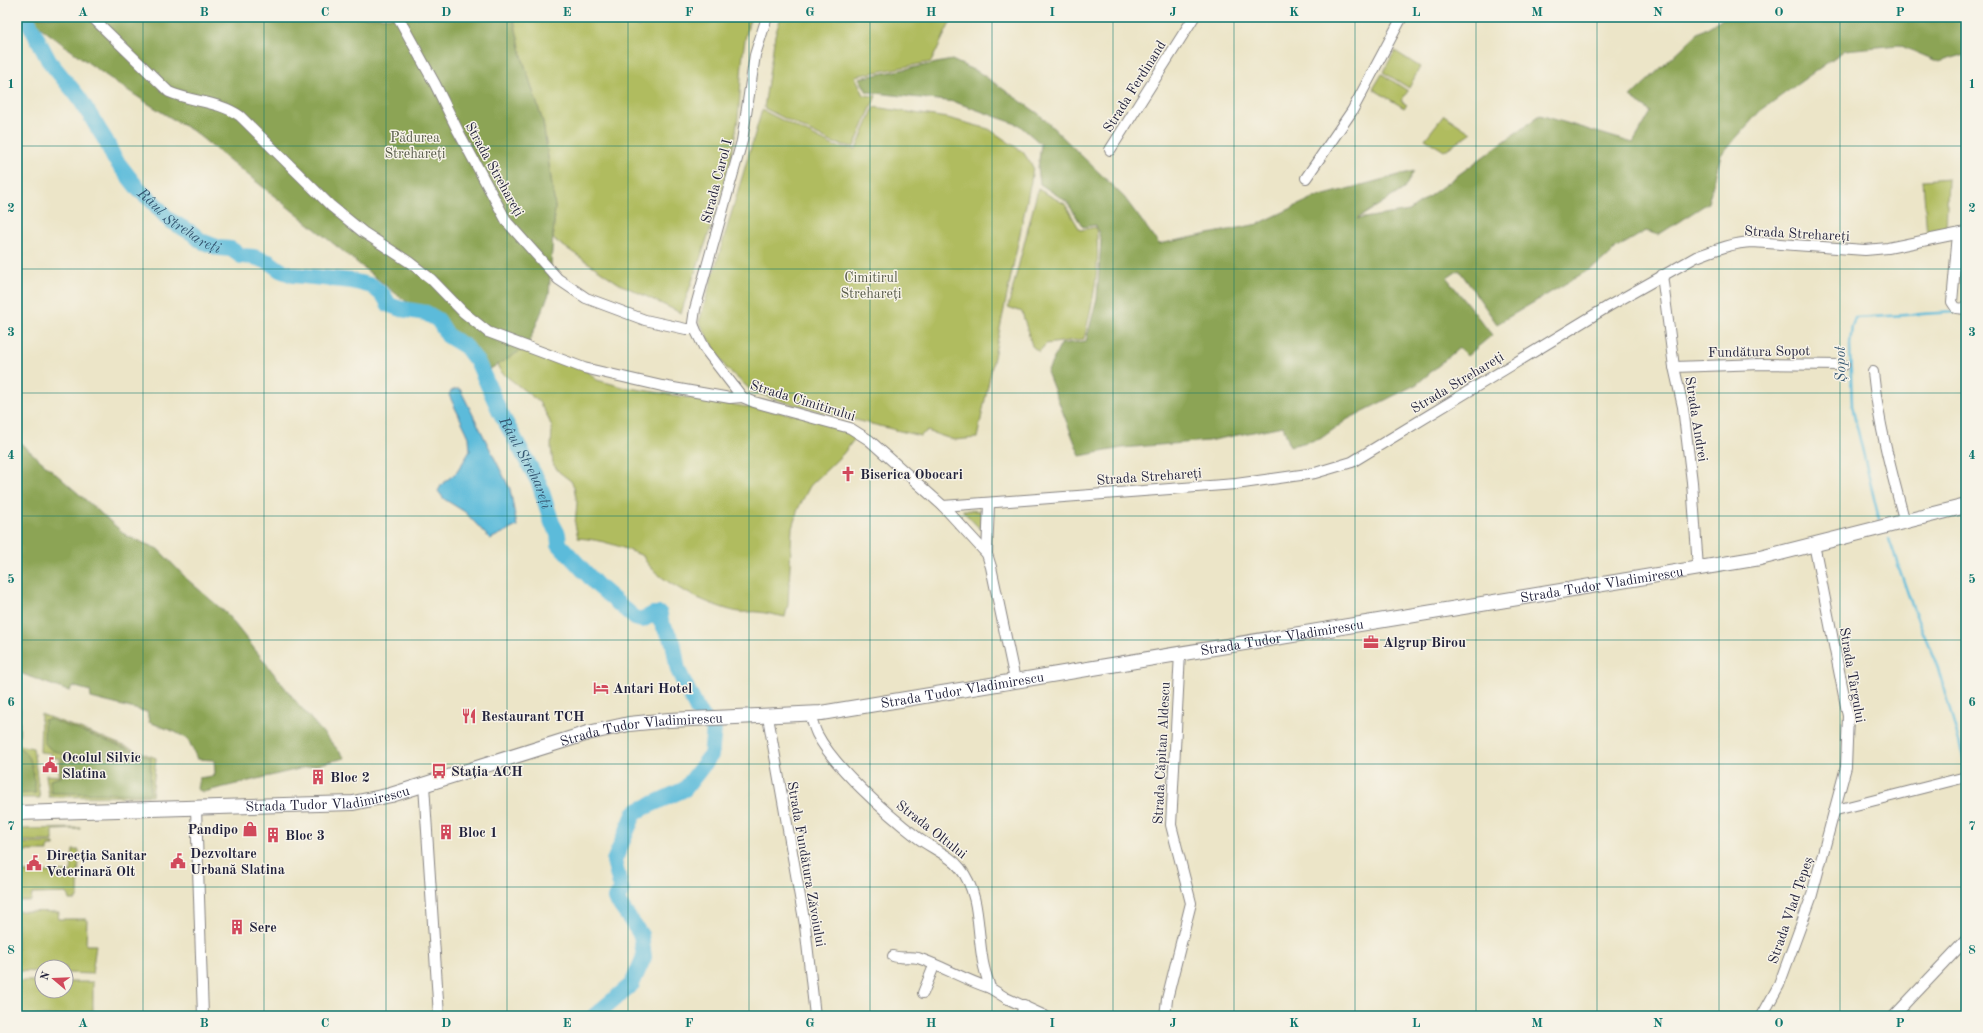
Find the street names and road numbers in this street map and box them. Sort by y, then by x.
street label: Strada Ferdinand [1101,38,1169,135]
street label: Strada Strehareți [462,120,526,219]
street label: Strada Carol I [699,138,735,225]
street label: Strada Strehareți [1744,224,1850,244]
street label: Fundătura Sopot [1708,344,1810,360]
street label: Strada Strehareți [1409,350,1507,416]
street label: Strada Andrei [1682,376,1710,463]
street label: Strada Cimitirului [748,378,857,424]
street label: Strada Strehareți [1096,466,1202,488]
street label: Strada Tudor Vladimirescu [1519,565,1685,605]
street label: Strada Tudor Vladimirescu [1199,617,1365,658]
street label: Strada Târgului [1837,626,1867,724]
street label: Strada Tudor Vladimirescu [880,670,1046,711]
street label: Strada Căpitan Aldescu [1151,681,1173,825]
street label: Strada Tudor Vladimirescu [558,712,724,749]
street label: Strada Fundătura Zăvoiului [785,780,828,948]
street label: Strada Tudor Vladimirescu [245,784,412,814]
street label: Strada Oltului [893,798,970,862]
street label: Strada Vlad Țepeș [1766,855,1817,966]

